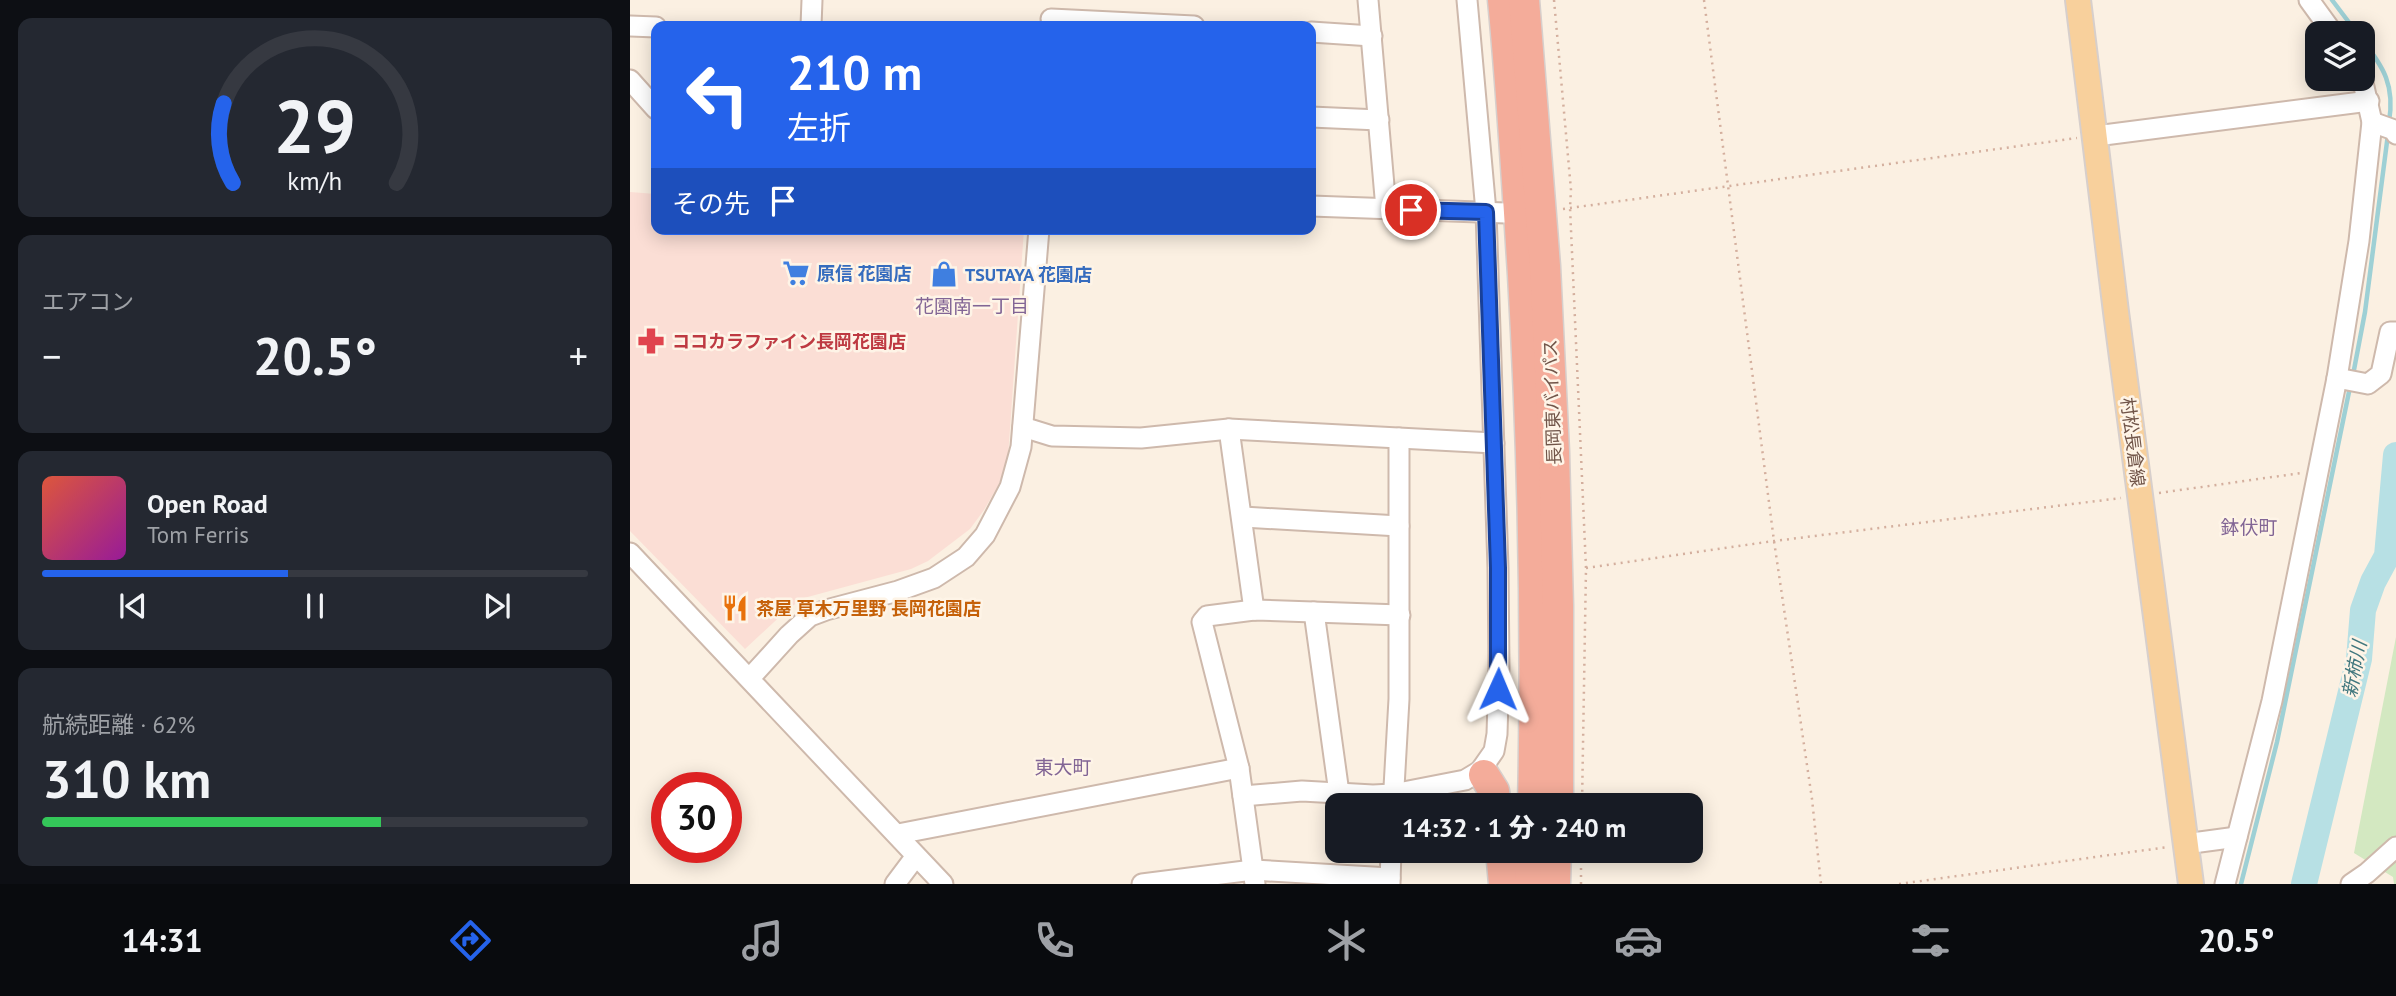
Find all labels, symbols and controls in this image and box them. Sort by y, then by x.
map controls [2305,21,2375,91]
button: layers [2305,21,2375,91]
text: 210 m [787,40,922,104]
icon: left [672,49,763,140]
text: 29 [274,80,356,174]
text: 左折 [787,106,851,148]
text: km/h [288,165,342,197]
pin [1381,180,1441,240]
icon: arrive [764,182,802,220]
text: その先 [672,187,750,220]
icon: arrive [1392,191,1430,229]
supermarket icon: 原信 花園店 [781,258,811,288]
shop icon: TSUTAYA 花園店 [929,259,959,289]
place label: 原信 花園店 [817,262,912,285]
place label: TSUTAYA 花園店 [965,263,1092,286]
text: エアコン [42,287,134,316]
district label: 花園南一丁目 [915,294,1029,318]
text: 20.5° [253,322,377,389]
pharmacy icon: ココカラファイン長岡花園店 [636,326,666,356]
place label: ココカラファイン長岡花園店 [672,330,906,353]
text: − [42,331,61,380]
text: + [569,331,588,380]
street label: 長岡東バイパス [1538,339,1566,465]
street label: 村松長倉線 [2116,396,2150,488]
text: Open Road [147,487,268,520]
district label: 鉢伏町 [2220,515,2278,539]
text: Tom Ferris [147,520,249,549]
icon: previous [114,587,152,625]
icon: pause [296,587,334,625]
icon: next [478,587,516,625]
restaurant icon: 茶屋 草木万里野 長岡花園店 [720,593,750,623]
place label: 茶屋 草木万里野 長岡花園店 [756,597,981,620]
water label: 新柿川 [2337,637,2372,699]
position arrow [1461,652,1535,726]
text: 航続距離 · 62% [42,710,195,739]
text: 310 km [42,745,211,812]
district label: 東大町 [1034,755,1092,779]
speed limit sign: 30 [651,772,742,863]
text: 14:32 · 1 分 · 240 m [1402,811,1626,844]
icon: directions [446,916,495,965]
icon: music [738,916,787,965]
icon: phone [1030,916,1079,965]
icon: climate [1322,916,1371,965]
icon: car [1614,916,1663,965]
icon: filters [1906,916,1955,965]
text: 14:31 [122,919,203,961]
text: 20.5° [2198,919,2274,961]

